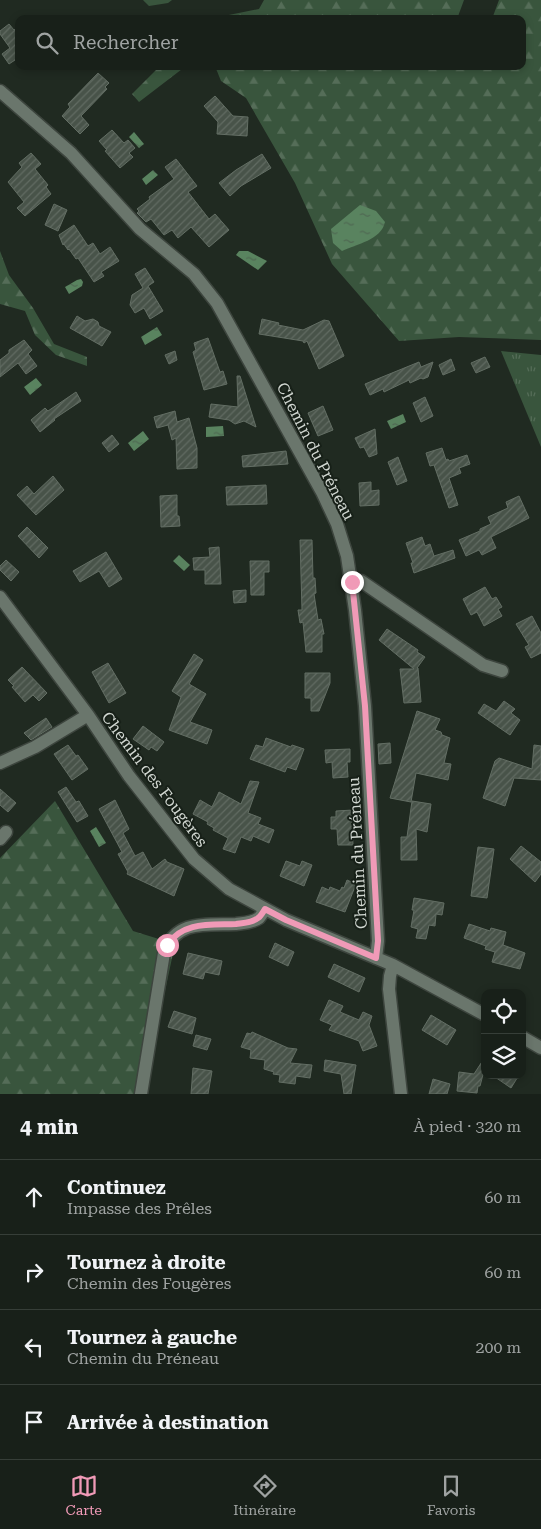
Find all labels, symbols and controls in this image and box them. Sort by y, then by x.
search box [15,15,526,70]
icon: search [33,29,61,57]
text: Rechercher [73,31,179,54]
street label: Chemin du Préneau [273,379,359,523]
route end [341,571,364,594]
street label: Chemin des Fougères [98,708,212,851]
street label: Chemin du Préneau [344,777,371,929]
route start [156,934,179,957]
map controls [481,989,526,1079]
button: locate [481,989,526,1034]
button: layers [481,1034,526,1079]
text: 4 min [20,1115,78,1139]
text: À pied · 320 m [413,1117,521,1136]
text: Continuez [67,1176,166,1199]
icon: ahead [20,1183,48,1211]
text: 60 m [484,1188,521,1207]
text: Impasse des Prêles [67,1199,212,1218]
text: Tournez à droite [67,1251,226,1274]
icon: right [20,1258,48,1286]
text: 60 m [484,1263,521,1282]
text: Chemin des Fougères [67,1274,231,1293]
text: Tournez à gauche [67,1326,237,1349]
icon: left [20,1333,48,1361]
text: 200 m [475,1338,521,1357]
text: Chemin du Préneau [67,1349,219,1368]
icon: arrive [20,1408,48,1436]
text: Arrivée à destination [67,1411,269,1434]
tab: Carte [66,1472,102,1518]
tab: Itinéraire [233,1472,296,1518]
tab: Favoris [427,1472,475,1518]

